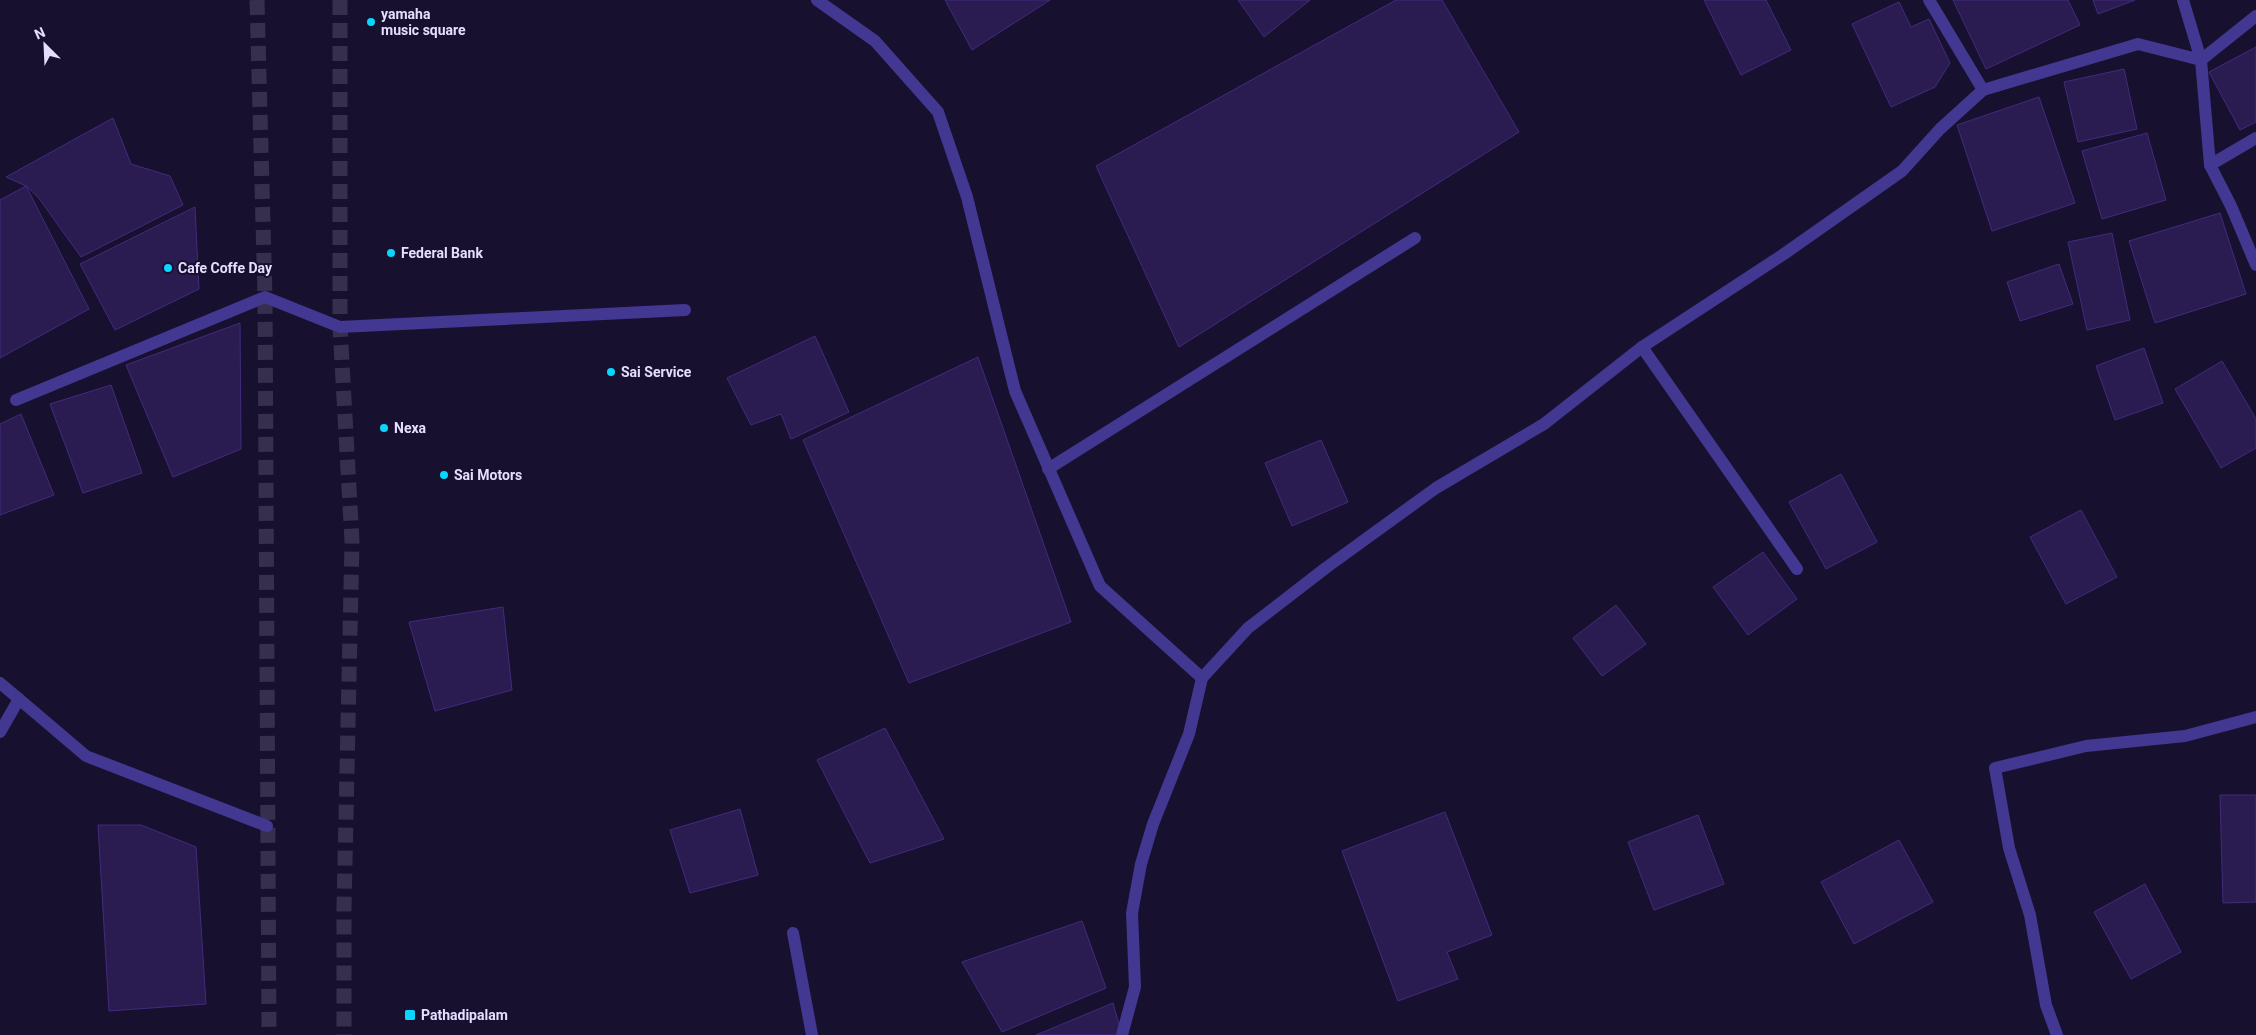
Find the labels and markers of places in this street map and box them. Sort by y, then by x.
place label: yamaha music square [381,6,466,38]
marker: yamaha music square [365,16,377,28]
place label: Federal Bank [401,245,483,261]
marker: Federal Bank [385,247,397,259]
place label: Cafe Coffe Day [178,260,273,276]
marker: Cafe Coffe Day [162,262,174,274]
place label: Sai Service [621,364,692,380]
marker: Sai Service [605,366,617,378]
place label: Nexa [394,420,427,436]
marker: Nexa [378,422,390,434]
place label: Sai Motors [454,467,522,483]
marker: Sai Motors [438,469,450,481]
place label: Pathadipalam [421,1007,508,1023]
marker: Pathadipalam [403,1008,417,1022]

